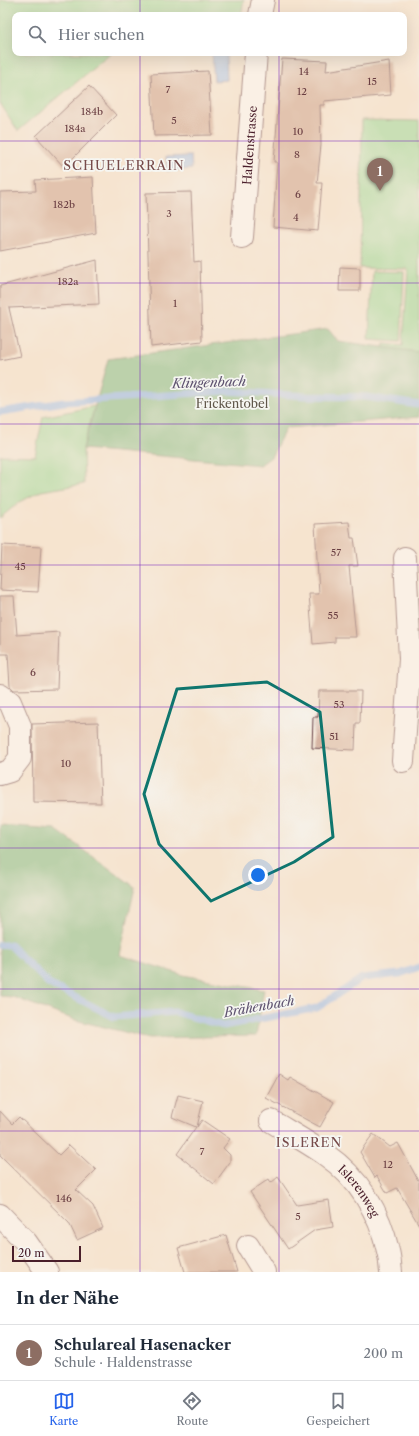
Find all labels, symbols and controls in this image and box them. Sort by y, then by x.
search box [12,12,407,56]
icon: search [26,23,48,45]
text: Hier suchen [58,25,145,44]
house number: 14 [299,65,309,78]
house number: 15 [367,75,377,88]
house number: 7 [166,83,171,96]
house number: 12 [297,85,307,98]
house number: 184b [81,105,103,118]
street label: Haldenstrasse [238,105,259,186]
house number: 5 [171,114,177,127]
house number: 184a [64,122,86,135]
house number: 10 [293,125,303,138]
house number: 8 [294,148,300,161]
district label: SCHUELERRAIN [63,157,185,173]
pin: 1 [367,158,393,191]
house number: 6 [295,188,301,201]
house number: 182b [53,198,75,211]
house number: 3 [166,207,172,220]
house number: 4 [293,211,299,224]
house number: 182a [57,275,79,288]
house number: 1 [173,297,178,310]
water label: Klingenbach [171,373,246,391]
park label: Frickentobel [196,396,269,411]
house number: 57 [331,546,341,559]
house number: 45 [14,560,26,573]
house number: 55 [328,609,338,622]
house number: 6 [30,666,36,679]
house number: 53 [334,698,344,711]
house number: 51 [329,730,340,743]
house number: 10 [61,757,71,770]
your location [248,865,268,885]
water label: Brähenbach [221,992,296,1020]
district label: ISLEREN [276,1134,342,1150]
house number: 7 [200,1145,205,1158]
house number: 12 [383,1158,393,1171]
street label: Islerenweg [335,1161,383,1220]
house number: 146 [56,1192,72,1205]
house number: 5 [295,1210,301,1223]
scale bar [12,1244,81,1263]
text: 20 m [18,1246,44,1260]
text: In der Nähe [16,1288,119,1308]
text: Schulareal Hasenacker [54,1335,231,1354]
text: 1 [26,1345,32,1361]
text: 200 m [363,1345,403,1361]
text: Schule · Haldenstrasse [54,1354,193,1370]
tab: Karte [49,1390,78,1428]
tab: Route [177,1390,208,1428]
tab: Gespeichert [306,1390,370,1428]

